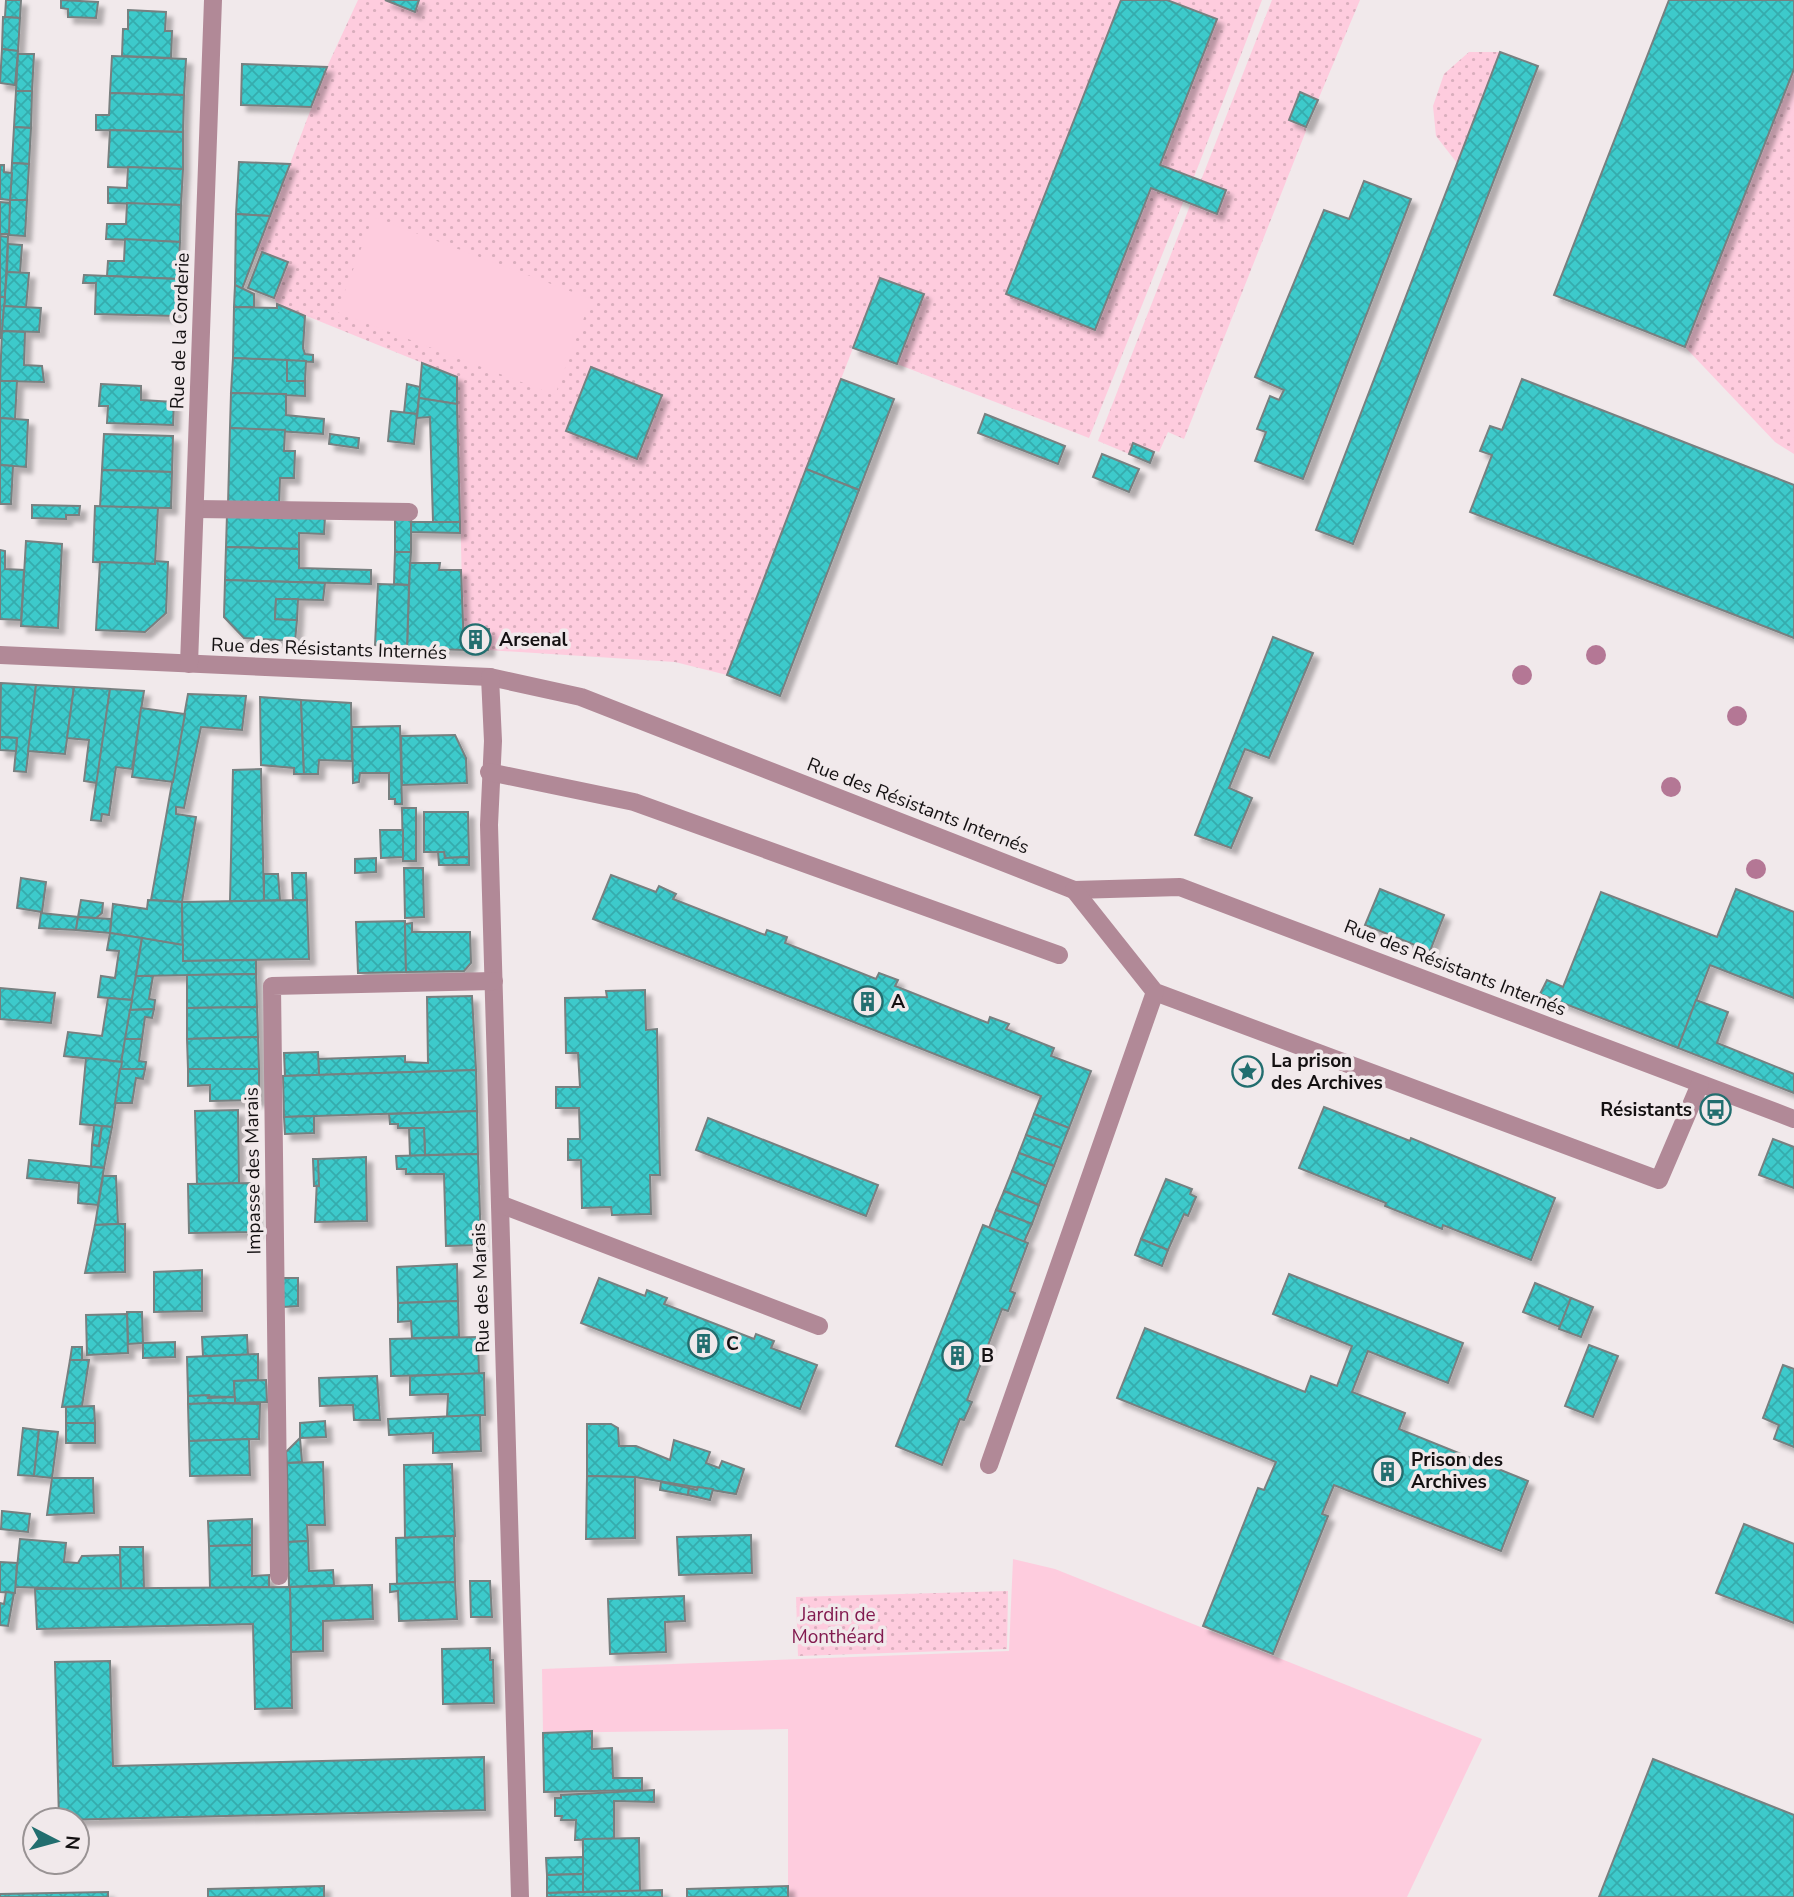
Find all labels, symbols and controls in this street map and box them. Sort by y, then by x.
street label: Rue de la Corderie [164,252,196,410]
building icon: Arsenal [459,623,493,657]
place label: Arsenal [499,627,568,653]
street label: Rue des Résistants Internés [211,632,447,666]
street label: Rue des Résistants Internés [803,752,1033,860]
street label: Rue des Résistants Internés [1340,914,1570,1022]
building icon: A [851,985,885,1019]
place label: A [891,989,906,1015]
place label: La prison des Archives [1271,1048,1383,1096]
place icon: La prison des Archives [1231,1055,1265,1089]
street label: Impasse des Marais [239,1087,267,1255]
bus stop icon: Résistants [1698,1093,1732,1127]
place label: Résistants [1600,1097,1692,1123]
street label: Rue des Marais [466,1222,496,1354]
building icon: C [686,1327,720,1361]
place label: C [726,1331,739,1357]
building icon: B [941,1339,975,1373]
place label: B [981,1343,994,1369]
place label: Prison des Archives [1411,1447,1503,1495]
building icon: Prison des Archives [1371,1454,1405,1488]
park label: Jardin de Monthéard [792,1602,884,1650]
north arrow [21,1806,91,1876]
text: N [58,1834,86,1851]

